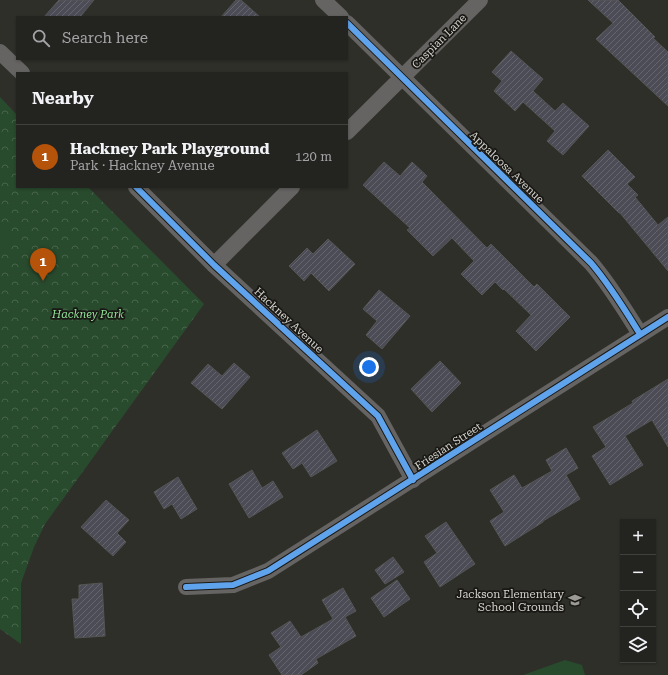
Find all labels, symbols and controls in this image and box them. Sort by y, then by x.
street label: Caspian Lane [409,11,469,71]
search box [16,16,348,60]
icon: search [30,27,52,49]
text: Search here [62,29,148,47]
text: Nearby [32,88,94,108]
street label: Appaloosa Avenue [467,129,546,206]
text: Hackney Park Playground [70,140,270,158]
text: 1 [41,149,49,164]
text: 120 m [295,149,332,164]
text: Park · Hackney Avenue [70,158,215,173]
pin: 1 [30,248,56,281]
street label: Hackney Avenue [251,285,326,356]
park label: Hackney Park [51,308,124,321]
your location [359,357,379,377]
street label: Friesian Street [413,420,484,473]
map controls [620,519,656,663]
button: + [620,519,656,555]
button: − [620,555,656,591]
place label: Jackson Elementary School Grounds [456,588,564,614]
button: locate [620,591,656,627]
school or university icon: Jackson Elementary School Grounds [567,592,583,608]
button: layers [620,627,656,663]

